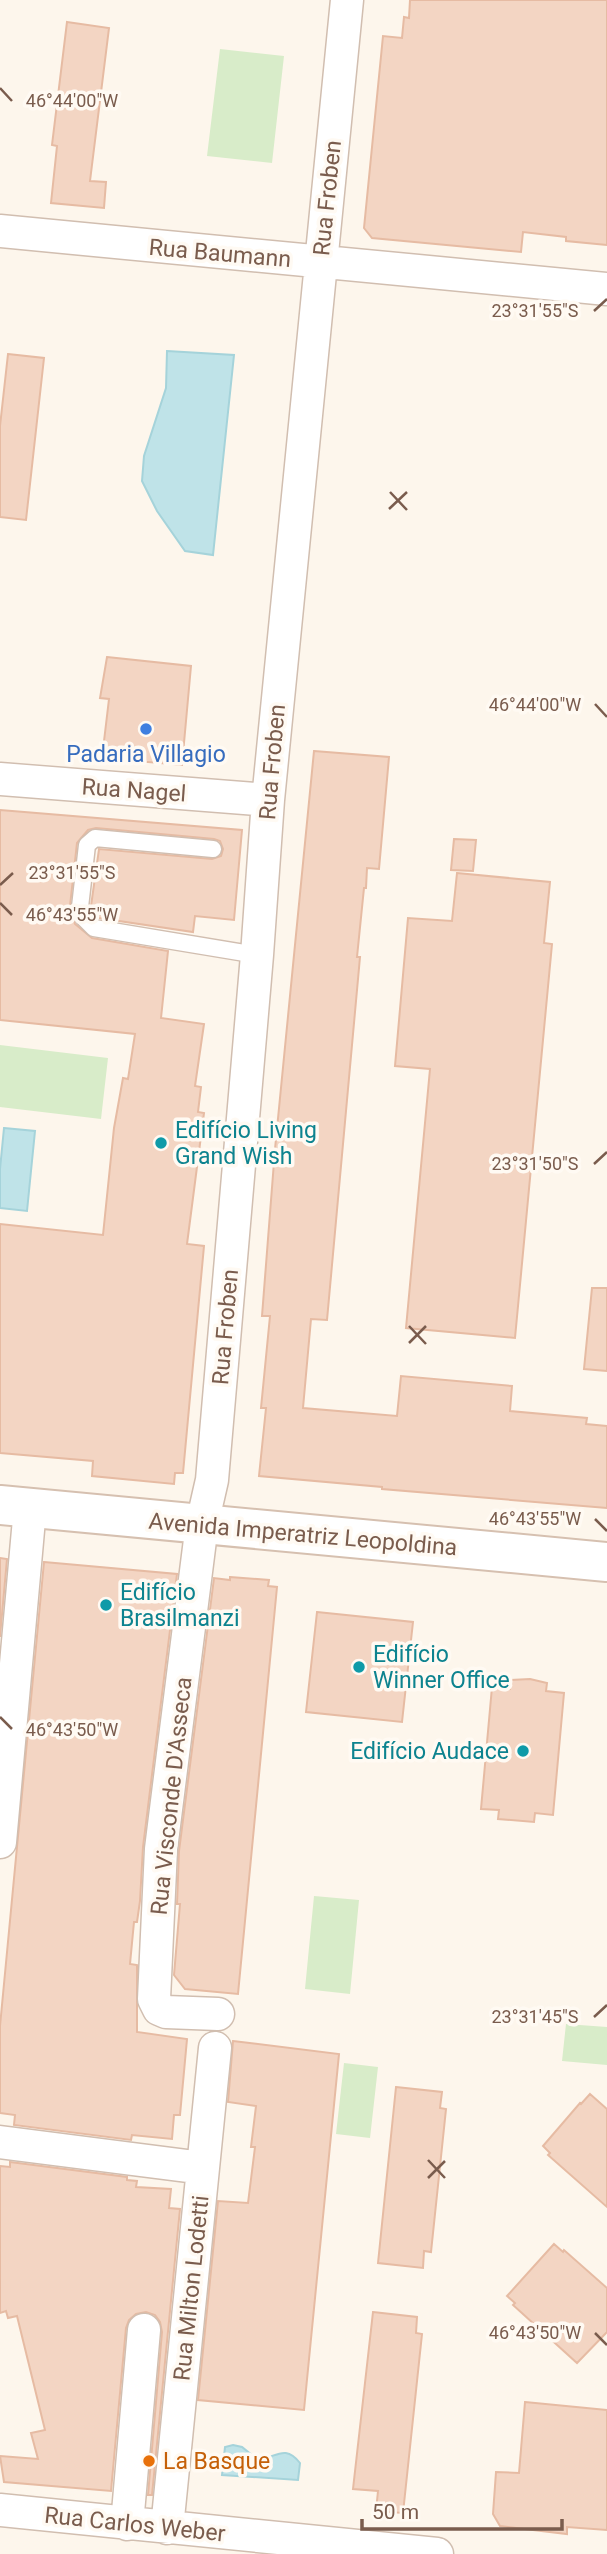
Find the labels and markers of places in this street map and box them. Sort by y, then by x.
marker: Padaria Villagio [138,721,154,737]
place label: Padaria Villagio [66,741,226,768]
place label: Edifício Living Grand Wish [175,1117,317,1170]
marker: Edifício Living Grand Wish [153,1135,169,1151]
place label: Edifício Brasilmanzi [120,1579,240,1632]
marker: Edifício Brasilmanzi [98,1597,114,1613]
place label: Edifício Winner Office [373,1641,510,1694]
marker: Edifício Winner Office [351,1659,367,1675]
place label: Edifício Audace [350,1738,509,1765]
marker: Edifício Audace [515,1743,531,1759]
place label: La Basque [163,2448,270,2475]
marker: La Basque [141,2453,157,2469]

